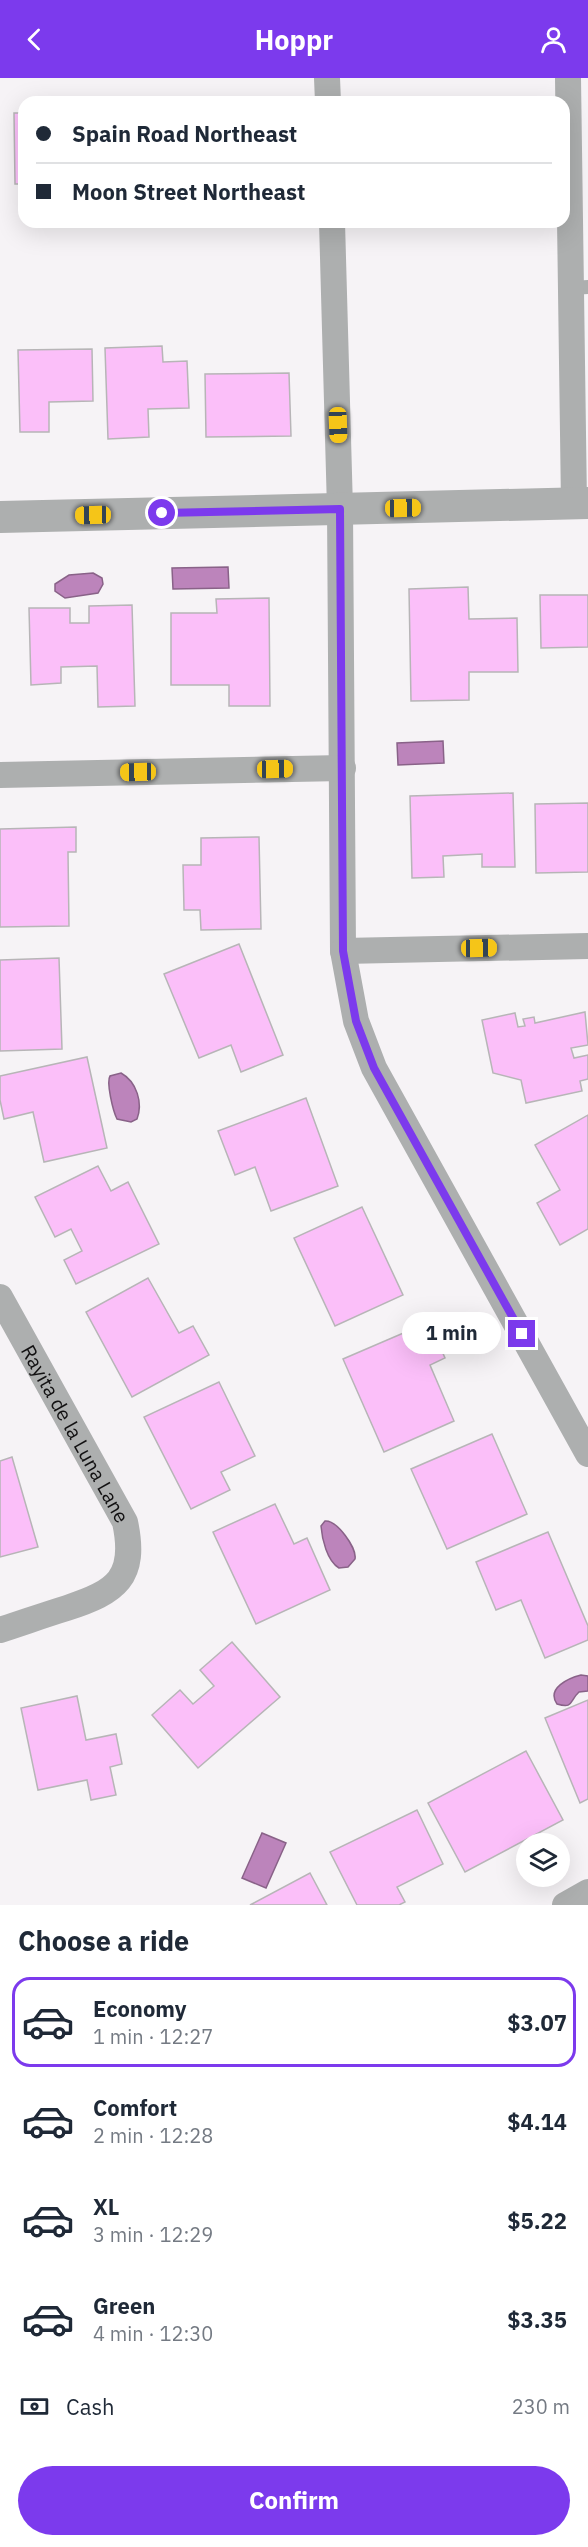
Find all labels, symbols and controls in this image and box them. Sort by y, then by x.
text: Hoppr [255,22,333,57]
icon: back [18,23,51,56]
icon: person [537,23,570,56]
text: Spain Road Northeast [72,119,297,148]
text: Moon Street Northeast [72,177,305,206]
car [328,407,348,443]
route start [148,499,175,526]
car [385,499,421,517]
car [75,506,111,524]
car [257,760,293,778]
car [120,763,156,781]
car [461,939,497,957]
callout: 1 min [402,1313,501,1355]
text: 1 min [425,1319,478,1346]
route end [508,1320,535,1347]
street label: Rayita de la Luna Lane [15,1339,136,1527]
map controls [516,1833,570,1887]
button: layers [516,1833,570,1887]
text: Choose a ride [18,1923,189,1958]
text: Economy [93,1994,187,2023]
icon: car [21,1995,75,2049]
text: $3.07 [507,2008,567,2037]
text: 1 min · 12:27 [93,2023,213,2050]
text: Comfort [93,2093,177,2122]
icon: car [21,2094,75,2148]
text: $4.14 [507,2107,567,2136]
text: 2 min · 12:28 [93,2122,213,2149]
text: XL [93,2192,119,2221]
icon: car [21,2193,75,2247]
text: $5.22 [507,2206,567,2235]
text: 3 min · 12:29 [93,2221,213,2248]
text: Green [93,2291,155,2320]
icon: car [21,2292,75,2346]
text: $3.35 [507,2305,567,2334]
text: 4 min · 12:30 [93,2320,213,2347]
icon: cash [18,2390,51,2423]
text: Cash [66,2392,115,2421]
text: 230 m [512,2393,570,2420]
button: Confirm [18,2466,570,2535]

